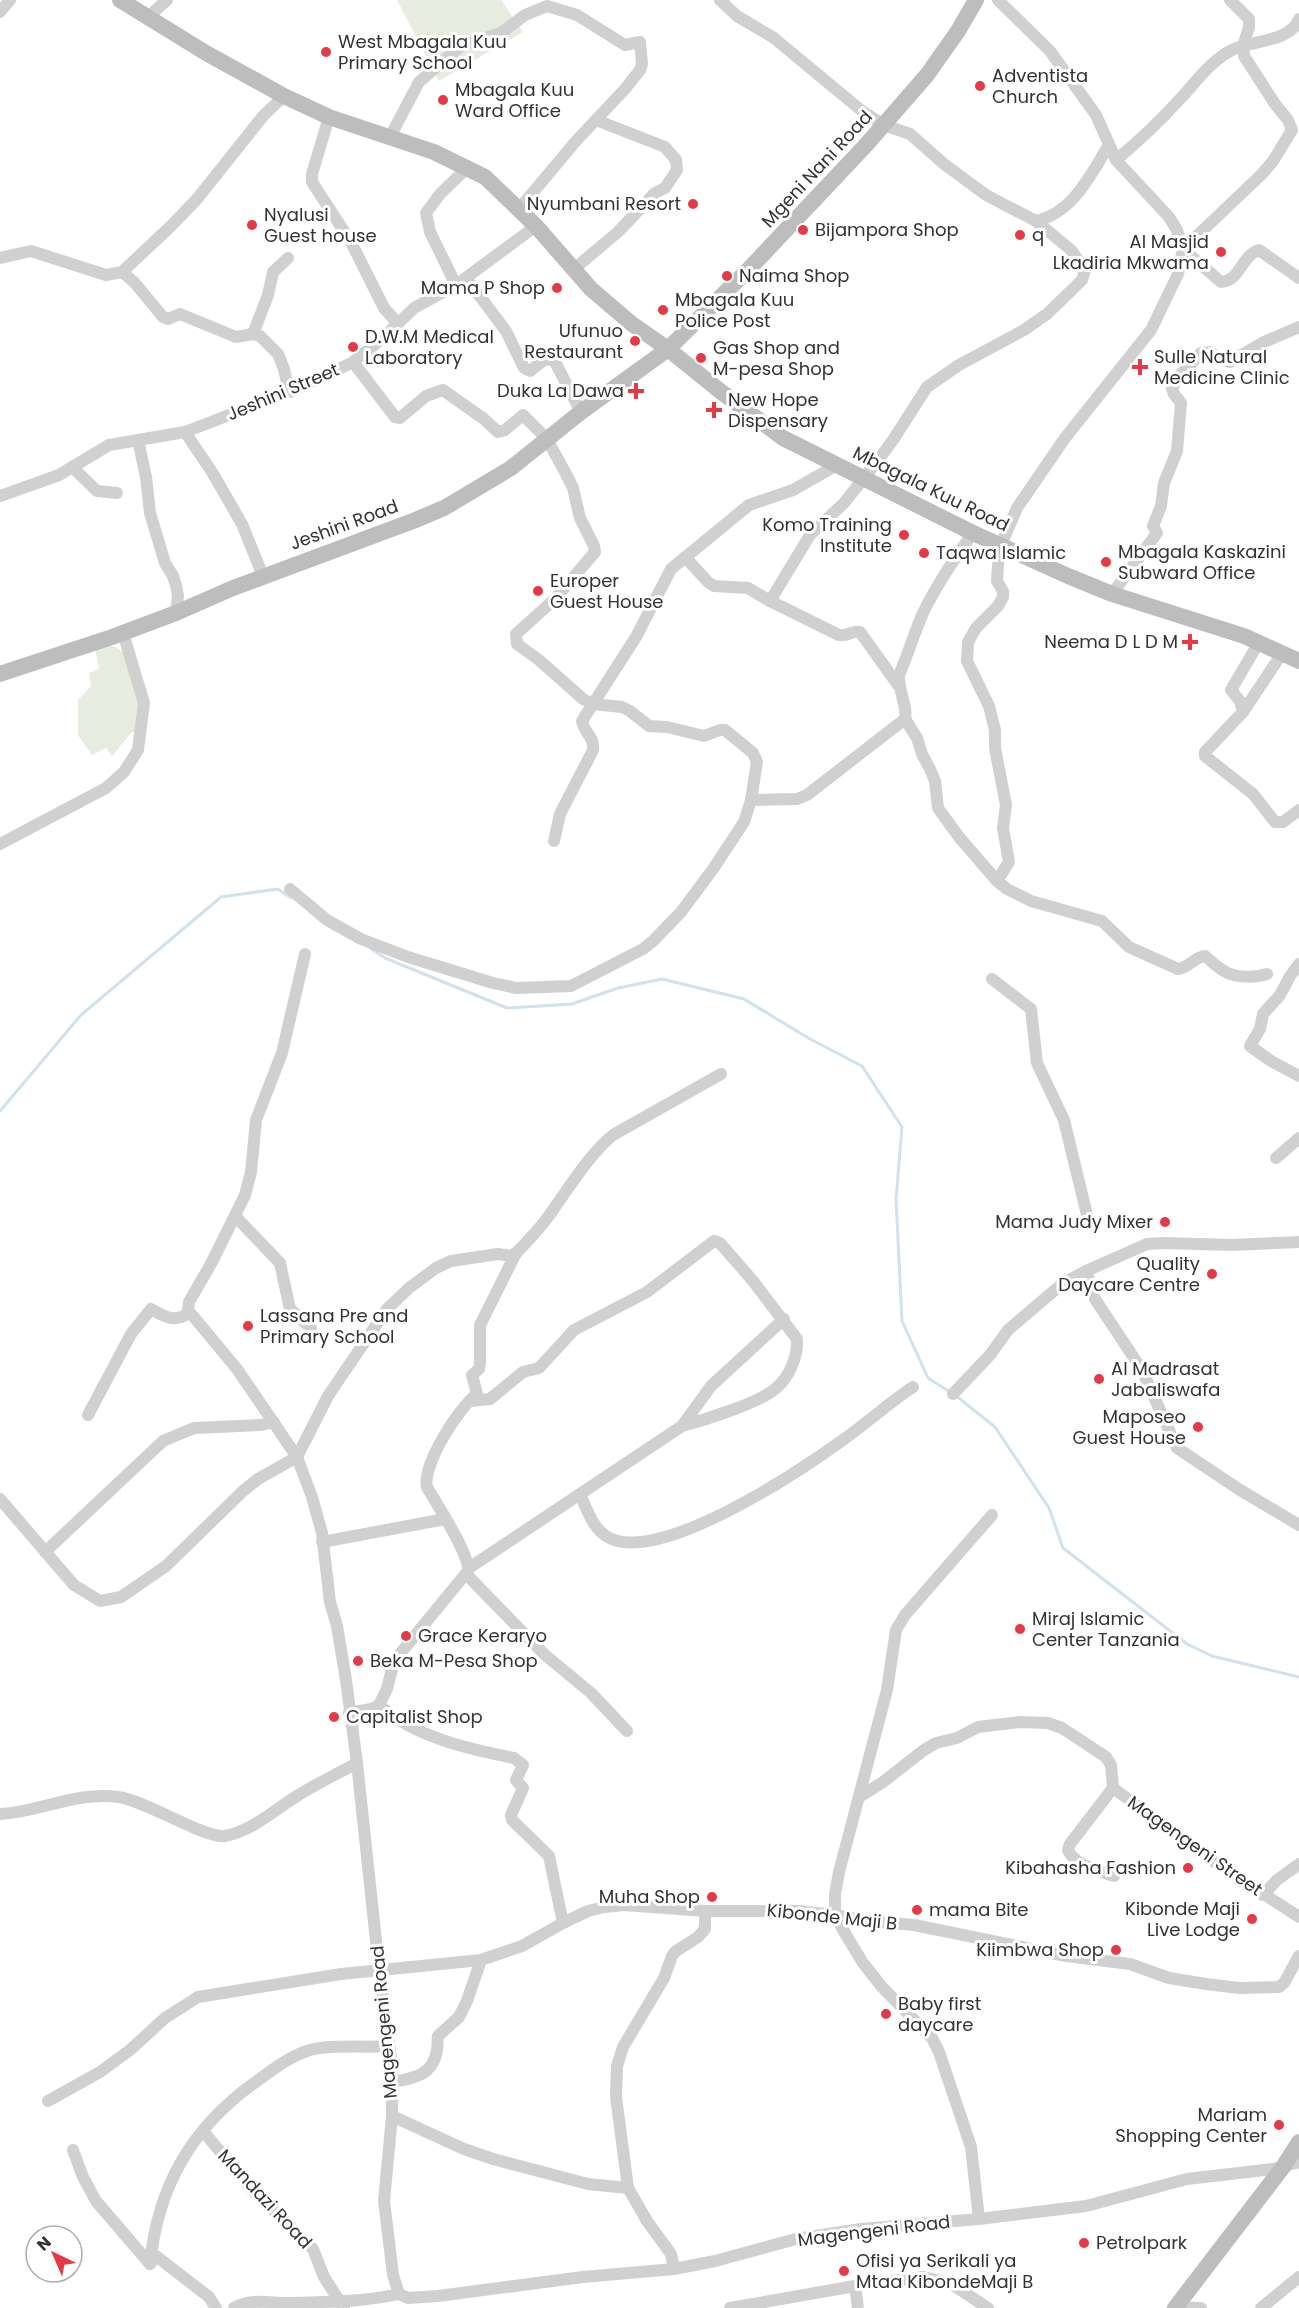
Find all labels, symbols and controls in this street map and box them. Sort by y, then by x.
place label: West Mbagala Kuu Primary School [338,29,507,75]
marker: West Mbagala Kuu Primary School [319,45,333,59]
place label: Adventista Church [992,63,1088,109]
place label: Mbagala Kuu Ward Office [455,77,574,123]
marker: Adventista Church [973,79,987,93]
marker: Mbagala Kuu Ward Office [436,93,450,107]
street label: Mgeni Nani Road [756,105,878,233]
place label: Nyumbani Resort [527,191,681,216]
marker: Nyumbani Resort [686,197,700,211]
place label: Nyalusi Guest house [264,202,377,248]
place label: Bijampora Shop [815,217,959,242]
marker: Nyalusi Guest house [245,218,259,232]
place label: q [1032,222,1044,247]
marker: Bijampora Shop [796,223,810,237]
marker: q [1013,228,1027,242]
place label: Al Masjid Lkadiria Mkwama [1053,229,1209,275]
marker: Al Masjid Lkadiria Mkwama [1214,245,1228,259]
place label: Naima Shop [739,263,850,288]
marker: Naima Shop [720,269,734,283]
place label: Mama P Shop [421,275,545,300]
marker: Mama P Shop [550,281,564,295]
place label: Mbagala Kuu Police Post [675,287,794,333]
marker: Mbagala Kuu Police Post [656,303,670,317]
place label: Ufunuo Restaurant [524,318,623,364]
place label: D.W.M Medical Laboratory [365,324,494,370]
marker: Ufunuo Restaurant [628,334,642,348]
place label: Gas Shop and M-pesa Shop [713,335,840,381]
marker: D.W.M Medical Laboratory [346,340,360,354]
place label: Sulle Natural Medicine Clinic [1154,344,1290,390]
marker: Gas Shop and M-pesa Shop [694,351,708,365]
street label: Jeshini Street [223,357,343,426]
marker: Sulle Natural Medicine Clinic [1131,358,1149,376]
place label: Duka La Dawa [497,378,624,403]
marker: Duka La Dawa [629,384,643,398]
place label: New Hope Dispensary [728,387,828,433]
marker: New Hope Dispensary [705,401,723,419]
street label: Mbagala Kuu Road [849,440,1014,537]
street label: Jeshini Road [286,493,401,556]
place label: Komo Training Institute [762,512,892,558]
marker: Komo Training Institute [897,528,911,542]
place label: Mbagala Kaskazini Subward Office [1118,539,1286,585]
place label: Taqwa Islamic [936,540,1066,565]
marker: Taqwa Islamic [917,546,931,560]
marker: Mbagala Kaskazini Subward Office [1099,555,1113,569]
place label: Europer Guest House [550,568,664,614]
marker: Europer Guest House [531,584,545,598]
place label: Neema D L D M [1044,629,1178,654]
marker: Neema D L D M [1183,635,1197,649]
place label: Mama Judy Mixer [995,1209,1153,1234]
marker: Mama Judy Mixer [1158,1215,1172,1229]
place label: Quality Daycare Centre [1058,1251,1200,1297]
marker: Quality Daycare Centre [1205,1267,1219,1281]
place label: Lassana Pre and Primary School [260,1303,408,1349]
marker: Lassana Pre and Primary School [241,1319,255,1333]
place label: Al Madrasat Jabaliswafa [1111,1356,1220,1402]
marker: Al Madrasat Jabaliswafa [1092,1372,1106,1386]
place label: Maposeo Guest House [1073,1404,1186,1450]
marker: Maposeo Guest House [1191,1420,1205,1434]
place label: Miraj Islamic Center Tanzania [1032,1606,1180,1652]
marker: Miraj Islamic Center Tanzania [1013,1622,1027,1636]
place label: Grace Keraryo [418,1623,547,1648]
marker: Grace Keraryo [399,1629,413,1643]
place label: Beka M-Pesa Shop [370,1648,538,1673]
marker: Beka M-Pesa Shop [351,1654,365,1668]
place label: Capitalist Shop [346,1704,483,1729]
marker: Capitalist Shop [327,1710,341,1724]
street label: Magengeni Street [1123,1790,1268,1902]
place label: Kibahasha Fashion [1005,1855,1176,1880]
marker: Kibahasha Fashion [1181,1861,1195,1875]
place label: Muha Shop [599,1884,700,1909]
marker: Muha Shop [705,1890,719,1904]
place label: Kibonde Maji Live Lodge [1125,1896,1240,1942]
street label: Kibonde Maji B [766,1897,898,1936]
place label: mama Bite [929,1897,1028,1922]
marker: mama Bite [910,1903,924,1917]
marker: Kibonde Maji Live Lodge [1245,1912,1259,1926]
place label: Kiimbwa Shop [976,1937,1104,1962]
marker: Kiimbwa Shop [1109,1943,1123,1957]
street label: Magengeni Road [364,1945,403,2100]
place label: Baby first daycare [898,1991,981,2037]
marker: Baby first daycare [879,2007,893,2021]
place label: Mariam Shopping Center [1115,2102,1267,2148]
marker: Mariam Shopping Center [1272,2118,1286,2132]
street label: Mandazi Road [213,2143,318,2254]
street label: Magengeni Road [796,2209,952,2252]
north arrow [24,2224,84,2284]
place label: Petrolpark [1096,2230,1188,2255]
text: N [32,2231,56,2256]
marker: Petrolpark [1077,2236,1091,2250]
place label: Ofisi ya Serikali ya Mtaa KibondeMaji B [856,2248,1033,2294]
marker: Ofisi ya Serikali ya Mtaa KibondeMaji B [837,2264,851,2278]

